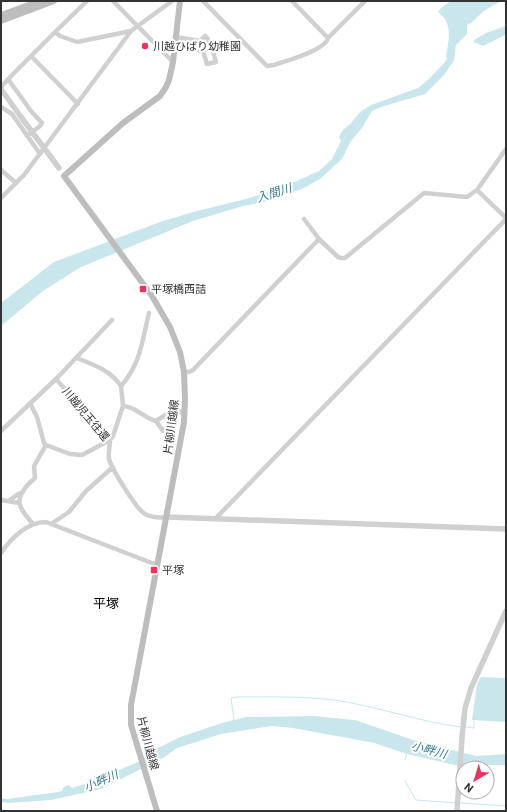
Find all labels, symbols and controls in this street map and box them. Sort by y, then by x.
place label: 川越ひばり幼稚園 [153,40,241,53]
marker: 川越ひばり幼稚園 [140,41,150,51]
water label: 入間川 [255,180,295,205]
place label: 平塚橋西詰 [151,283,206,296]
marker: 平塚橋西詰 [138,284,148,294]
street label: 川越児玉往還 [59,385,112,444]
street label: 片柳川越線 [162,399,181,455]
place label: 平塚 [162,564,184,577]
marker: 平塚 [149,565,159,575]
district label: 平塚 [93,596,119,611]
street label: 片柳川越線 [134,715,161,771]
water label: 小畔川 [410,739,450,762]
north arrow [455,760,495,800]
water label: 小畔川 [82,766,122,795]
text: N [462,780,476,795]

